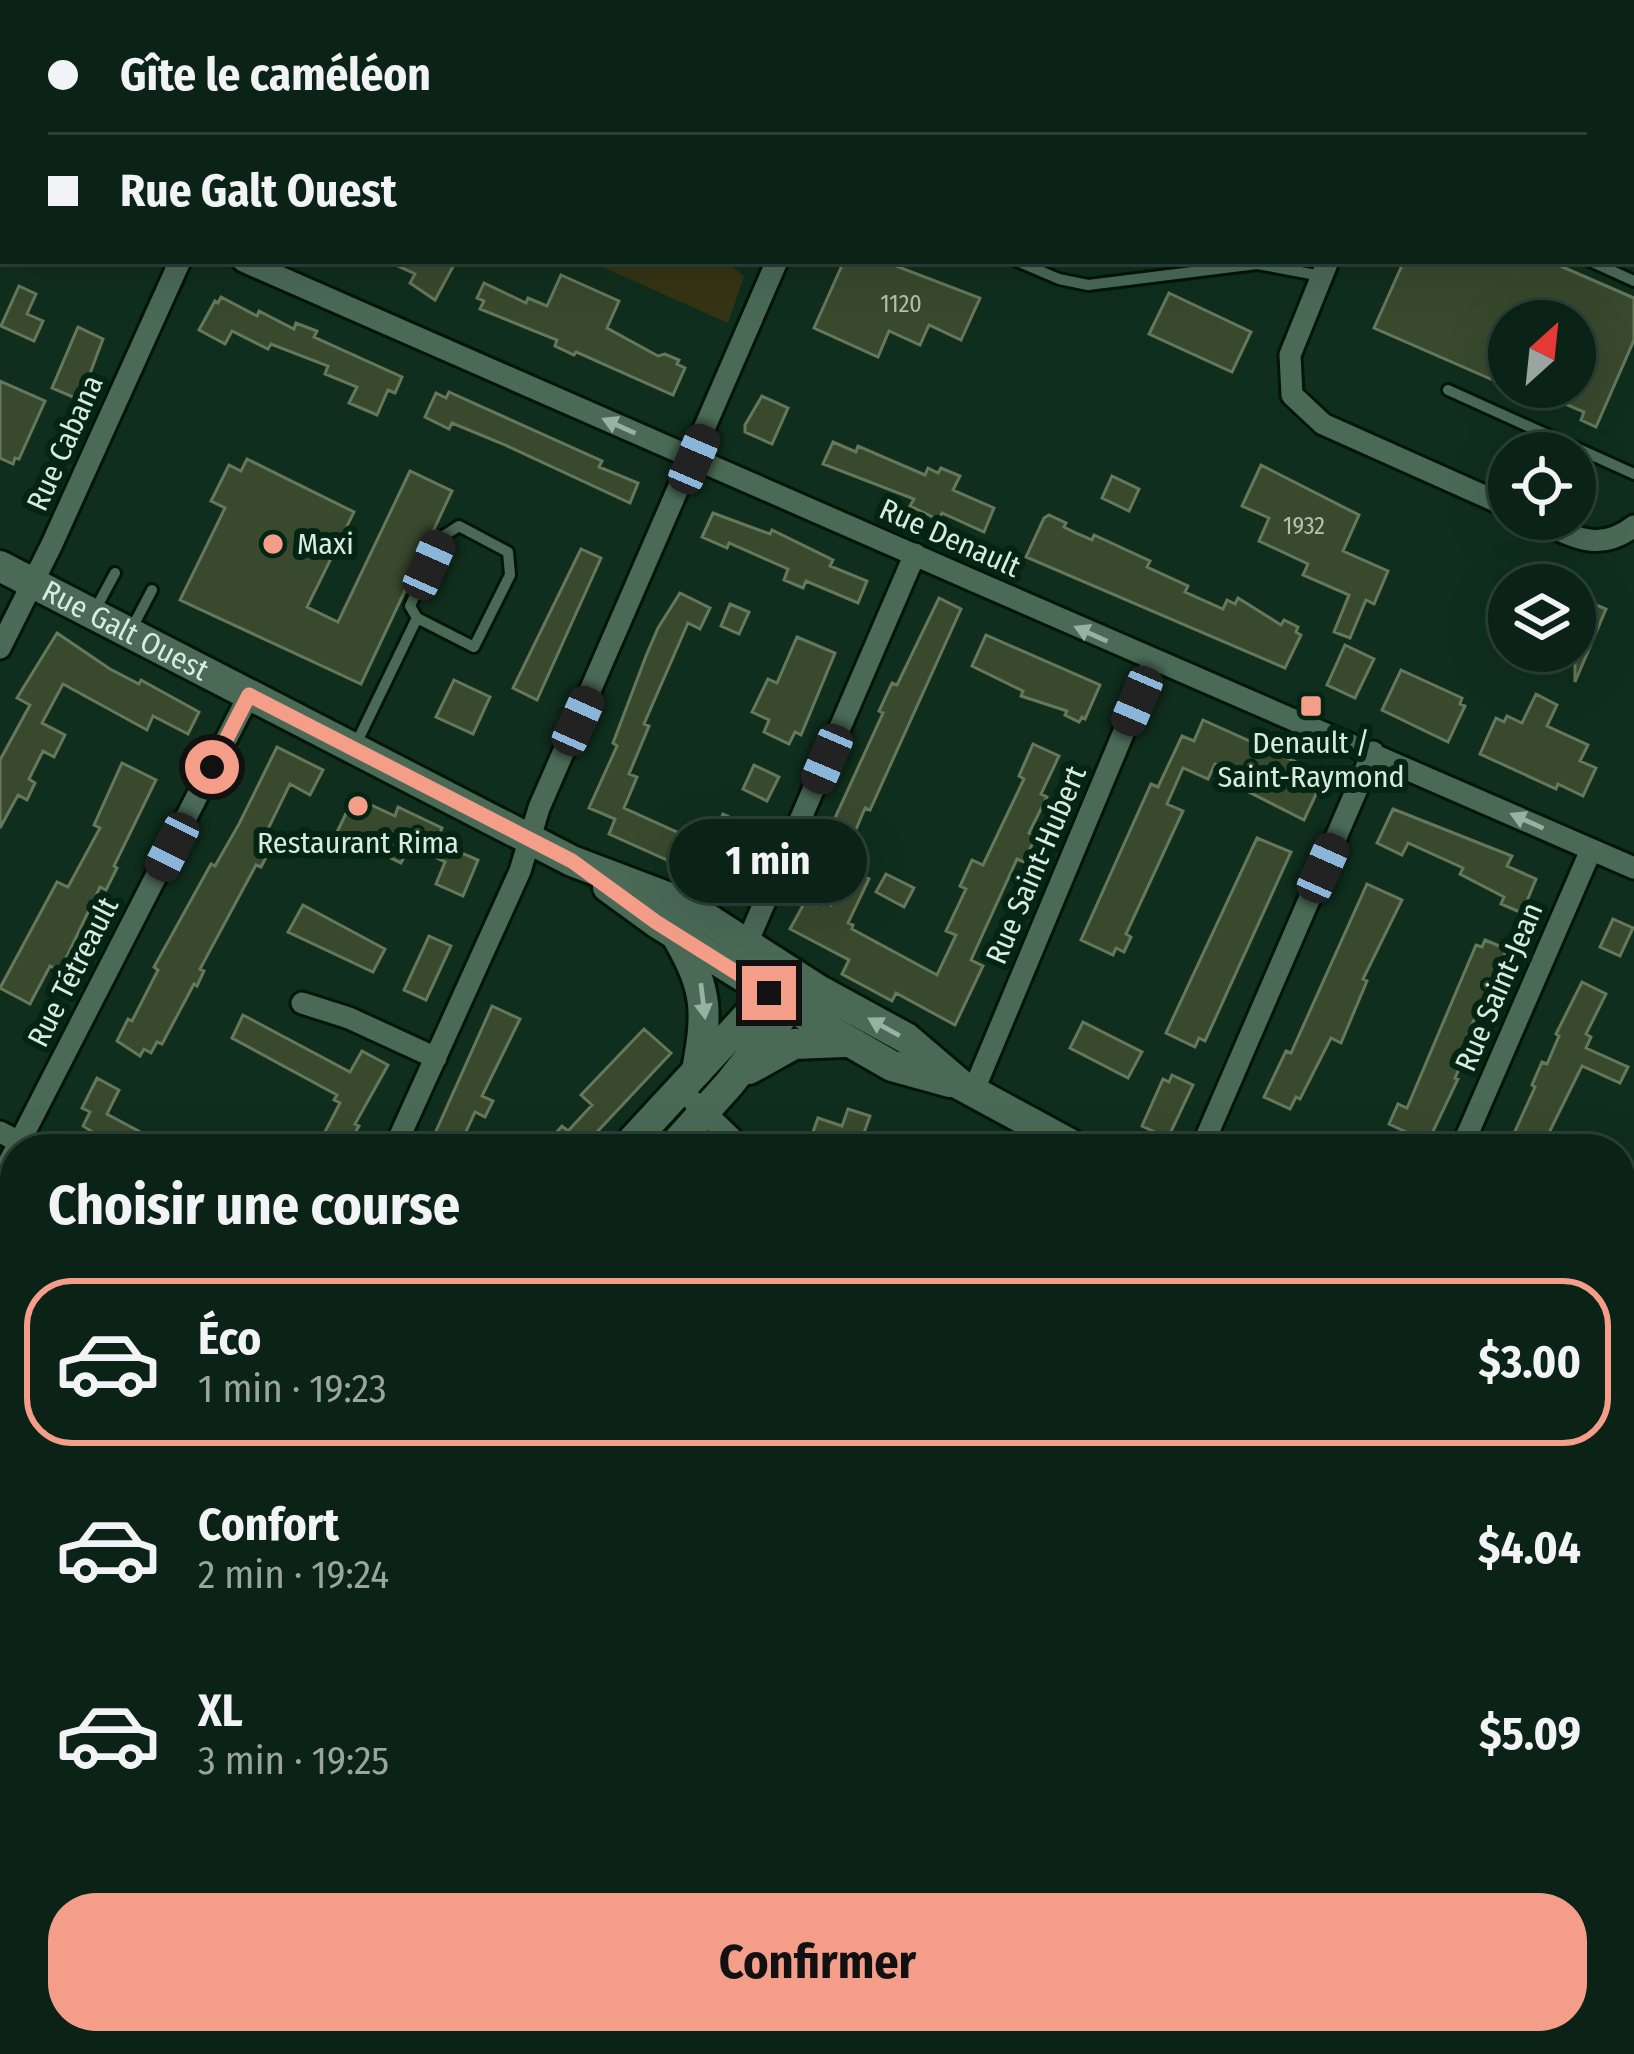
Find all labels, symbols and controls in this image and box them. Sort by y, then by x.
text: Gîte le caméléon [120,48,431,102]
text: Rue Galt Ouest [120,164,397,218]
house number: 1120 [880,290,922,318]
north arrow [1488,300,1596,408]
map controls [1488,300,1596,672]
street label: Rue Cabana [19,370,111,516]
one-way arrow [601,416,636,436]
car [663,419,725,499]
button: locate [1488,432,1596,540]
street label: Rue Denault [874,491,1026,585]
house number: 1932 [1283,512,1325,540]
car [398,525,460,605]
place label: Maxi [297,526,354,562]
marker: Maxi [260,531,286,557]
button: layers [1488,564,1596,672]
street label: Rue Galt Ouest [36,573,215,689]
one-way arrow [1074,624,1109,644]
car [1106,661,1168,741]
car [547,681,609,761]
marker: Denault / Saint-Raymond [1298,693,1324,719]
car [796,719,858,799]
place label: Denault / Saint-Raymond [1217,725,1405,795]
route start [185,740,239,794]
street label: Rue Saint-Hubert [978,760,1094,969]
marker: Restaurant Rima [345,793,371,819]
car [140,807,204,887]
one-way arrow [1509,810,1544,830]
callout: 1 min [670,819,868,903]
place label: Restaurant Rima [257,825,459,861]
car [1292,828,1354,908]
text: 1 min [726,838,810,884]
street label: Rue Tétreault [20,891,126,1053]
street label: Rue Saint-Jean [1447,897,1551,1077]
route end [742,966,796,1020]
one-way arrow [693,982,712,1020]
one-way arrow [868,1017,901,1038]
text: Choisir une course [48,1174,460,1238]
icon: car [54,1308,162,1416]
text: Éco [198,1312,261,1366]
text: $3.00 [1478,1335,1581,1389]
text: 1 min · 19:23 [198,1366,387,1412]
icon: car [54,1494,162,1602]
text: Confort [198,1498,339,1552]
text: $4.04 [1478,1521,1581,1575]
text: 2 min · 19:24 [198,1552,389,1598]
icon: car [54,1680,162,1788]
text: XL [198,1684,243,1738]
text: $5.09 [1479,1707,1581,1761]
text: 3 min · 19:25 [198,1738,389,1784]
button: Confirmer [48,1893,1587,2031]

